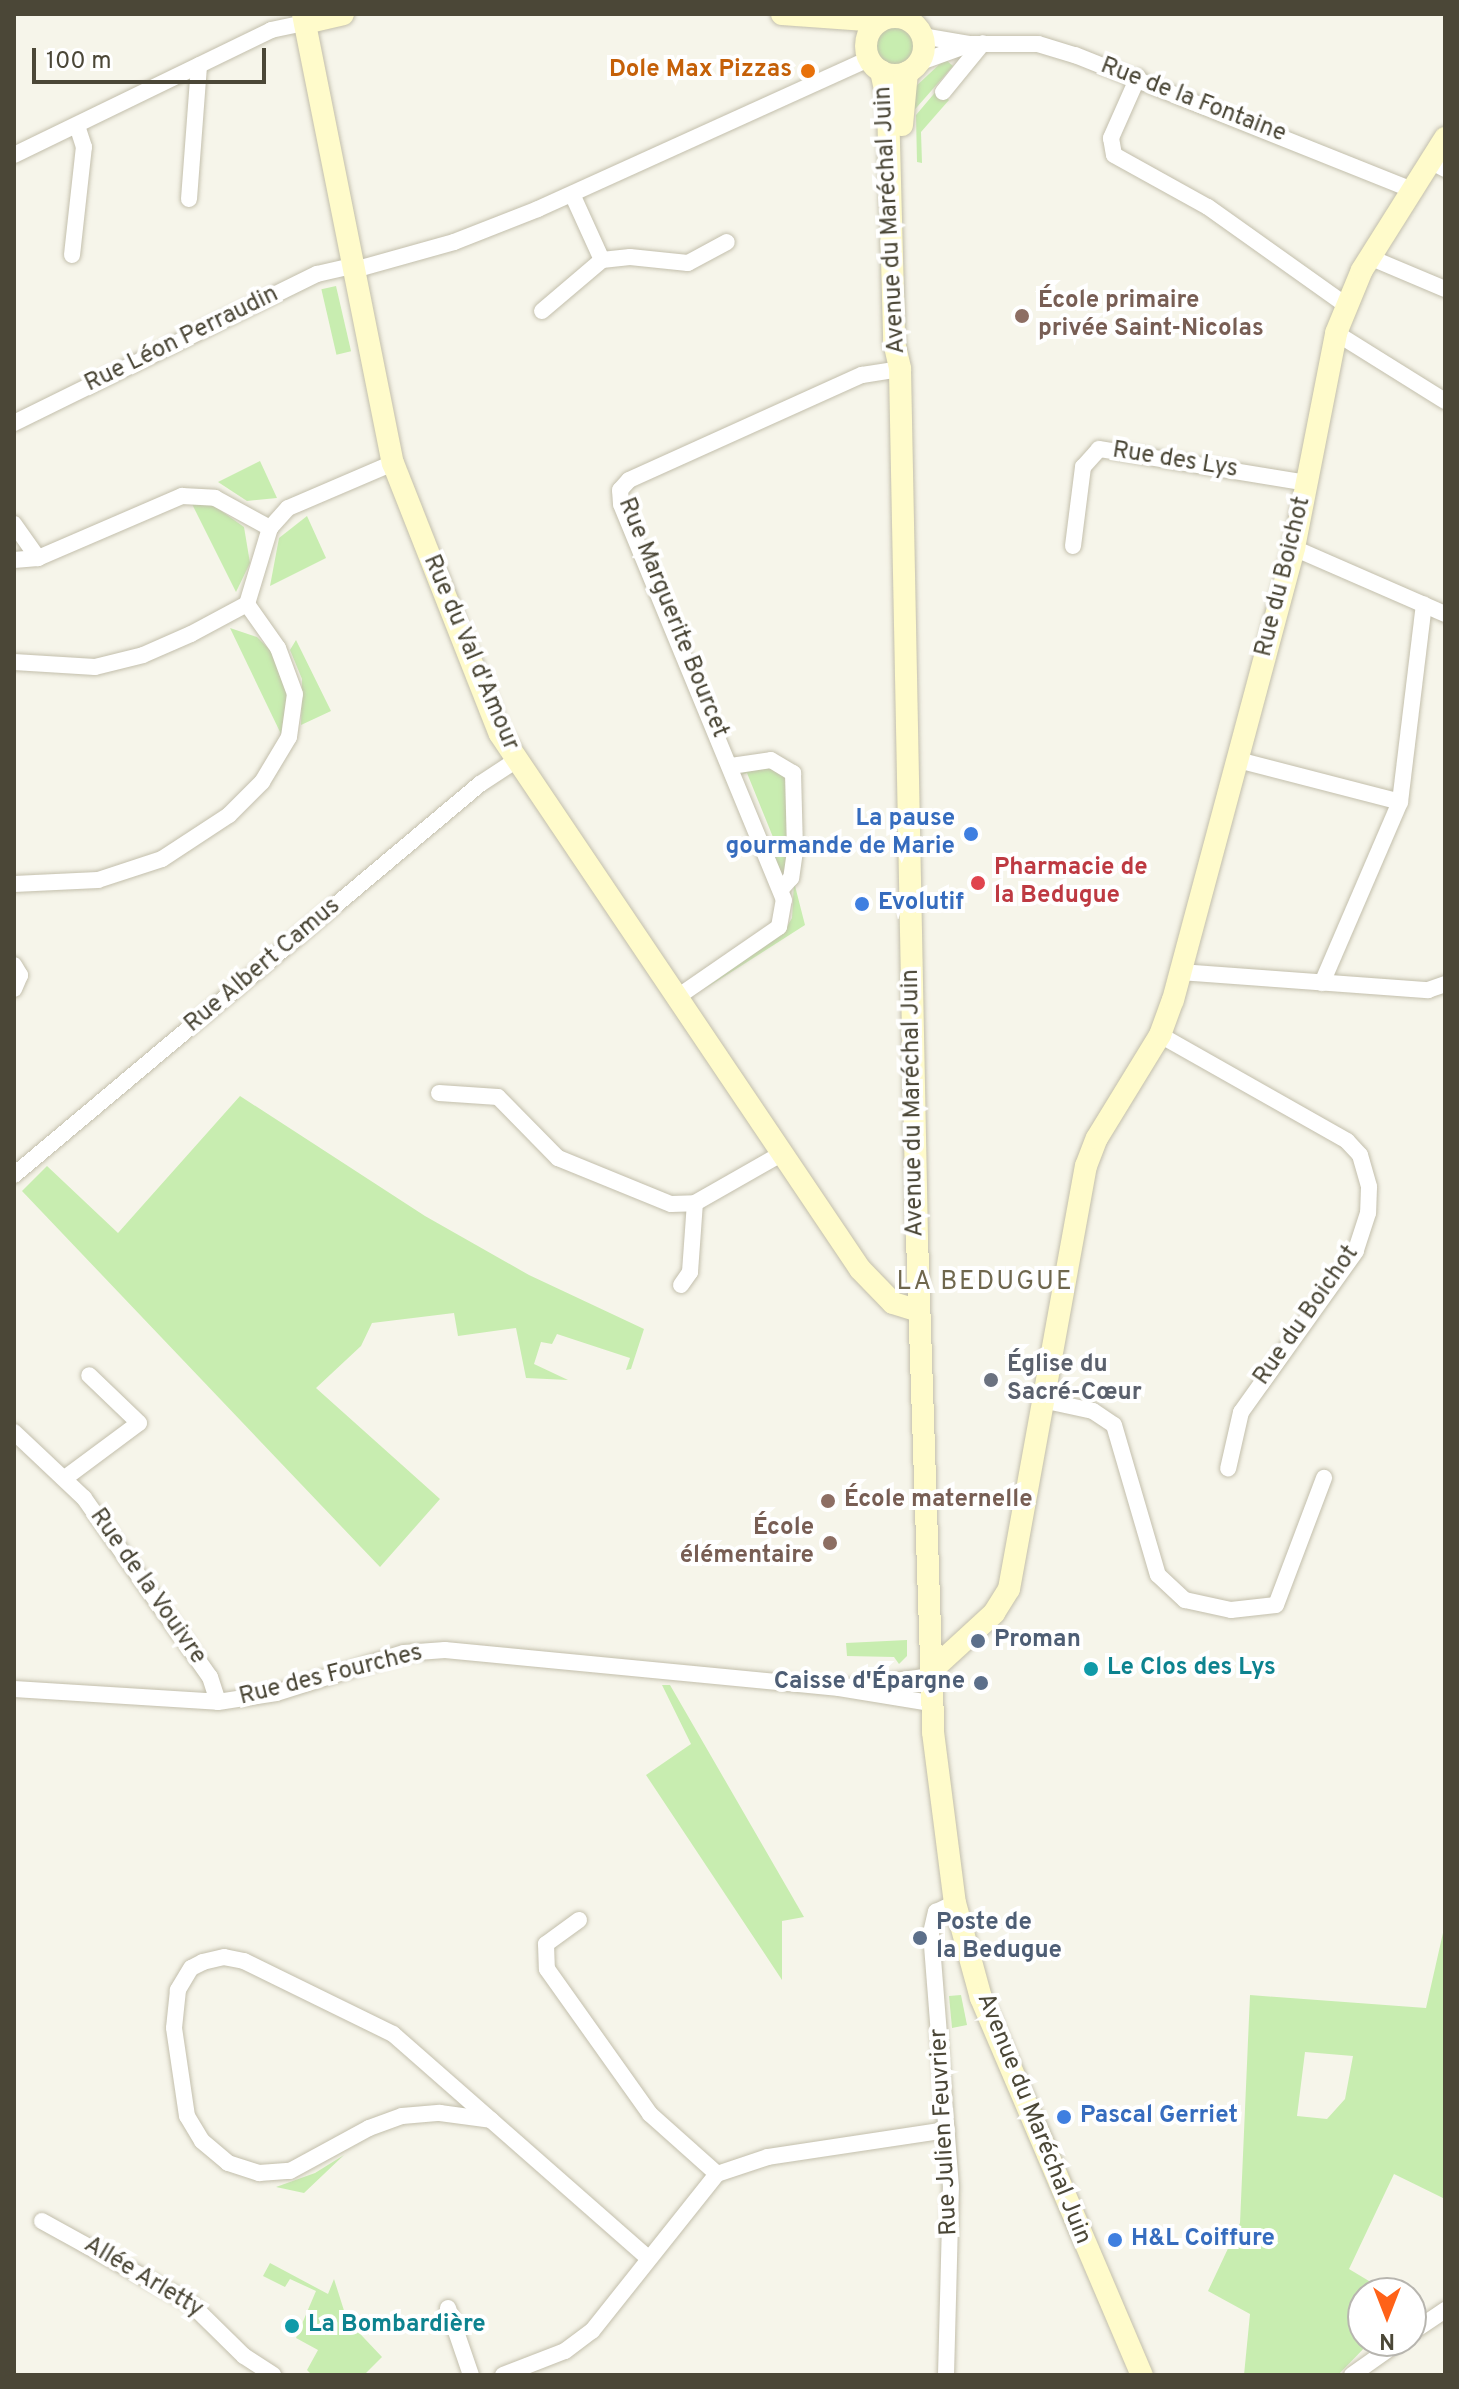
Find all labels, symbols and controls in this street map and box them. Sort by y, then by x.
scale bar [36,32,270,82]
text: 100 m [46,47,112,77]
street label: Rue de la Fontaine [1096,52,1290,150]
place label: Dole Max Pizzas [609,57,792,85]
marker: Dole Max Pizzas [799,62,817,80]
street label: Avenue du Maréchal Juin [870,85,912,355]
street label: Rue Léon Perraudin [80,281,284,399]
place label: École primaire privée Saint-Nicolas [1038,288,1264,344]
marker: École primaire privée Saint-Nicolas [1013,307,1031,325]
street label: Rue des Lys [1110,437,1240,485]
street label: Rue Marguerite Bourcet [611,494,733,742]
street label: Rue du Boichot [1250,494,1318,660]
street label: Rue du Val d'Amour [416,550,524,756]
place label: La pause gourmande de Marie [726,806,955,862]
marker: La pause gourmande de Marie [962,825,980,843]
place label: Pharmacie de la Bedugue [994,855,1148,911]
marker: Pharmacie de la Bedugue [969,874,987,892]
place label: Evolutif [878,890,964,918]
street label: Rue Albert Camus [179,892,347,1040]
marker: Evolutif [853,895,871,913]
street label: Avenue du Maréchal Juin [897,969,931,1237]
street label: Rue du Boichot [1248,1241,1366,1391]
district label: LA BEDUGUE [896,1267,1074,1299]
place label: Église du Sacré-Cœur [1007,1352,1142,1408]
marker: Église du Sacré-Cœur [982,1371,1000,1389]
place label: École maternelle [844,1487,1033,1515]
marker: École maternelle [819,1492,837,1510]
street label: Rue de la Vouivre [82,1503,212,1671]
place label: École élémentaire [680,1515,814,1571]
marker: École élémentaire [821,1534,839,1552]
place label: Proman [994,1627,1081,1655]
marker: Proman [969,1632,987,1650]
street label: Rue des Fourches [236,1639,426,1713]
place label: Le Clos des Lys [1107,1655,1276,1683]
marker: Le Clos des Lys [1082,1660,1100,1678]
place label: Caisse d'Épargne [774,1669,965,1697]
marker: Caisse d'Épargne [972,1674,990,1692]
place label: Poste de la Bedugue [936,1910,1062,1966]
marker: Poste de la Bedugue [911,1929,929,1947]
street label: Avenue du Maréchal Juin [969,1989,1097,2249]
street label: Rue Julien Feuvrier [925,2028,965,2236]
place label: Pascal Gerriet [1080,2103,1238,2131]
marker: Pascal Gerriet [1055,2108,1073,2126]
place label: H&L Coiffure [1131,2226,1275,2254]
street label: Allée Arletty [78,2231,208,2325]
marker: H&L Coiffure [1106,2231,1124,2249]
north arrow [1347,2277,1427,2357]
place label: La Bombardière [308,2312,486,2340]
marker: La Bombardière [283,2317,301,2335]
text: N [1379,2326,1395,2353]

